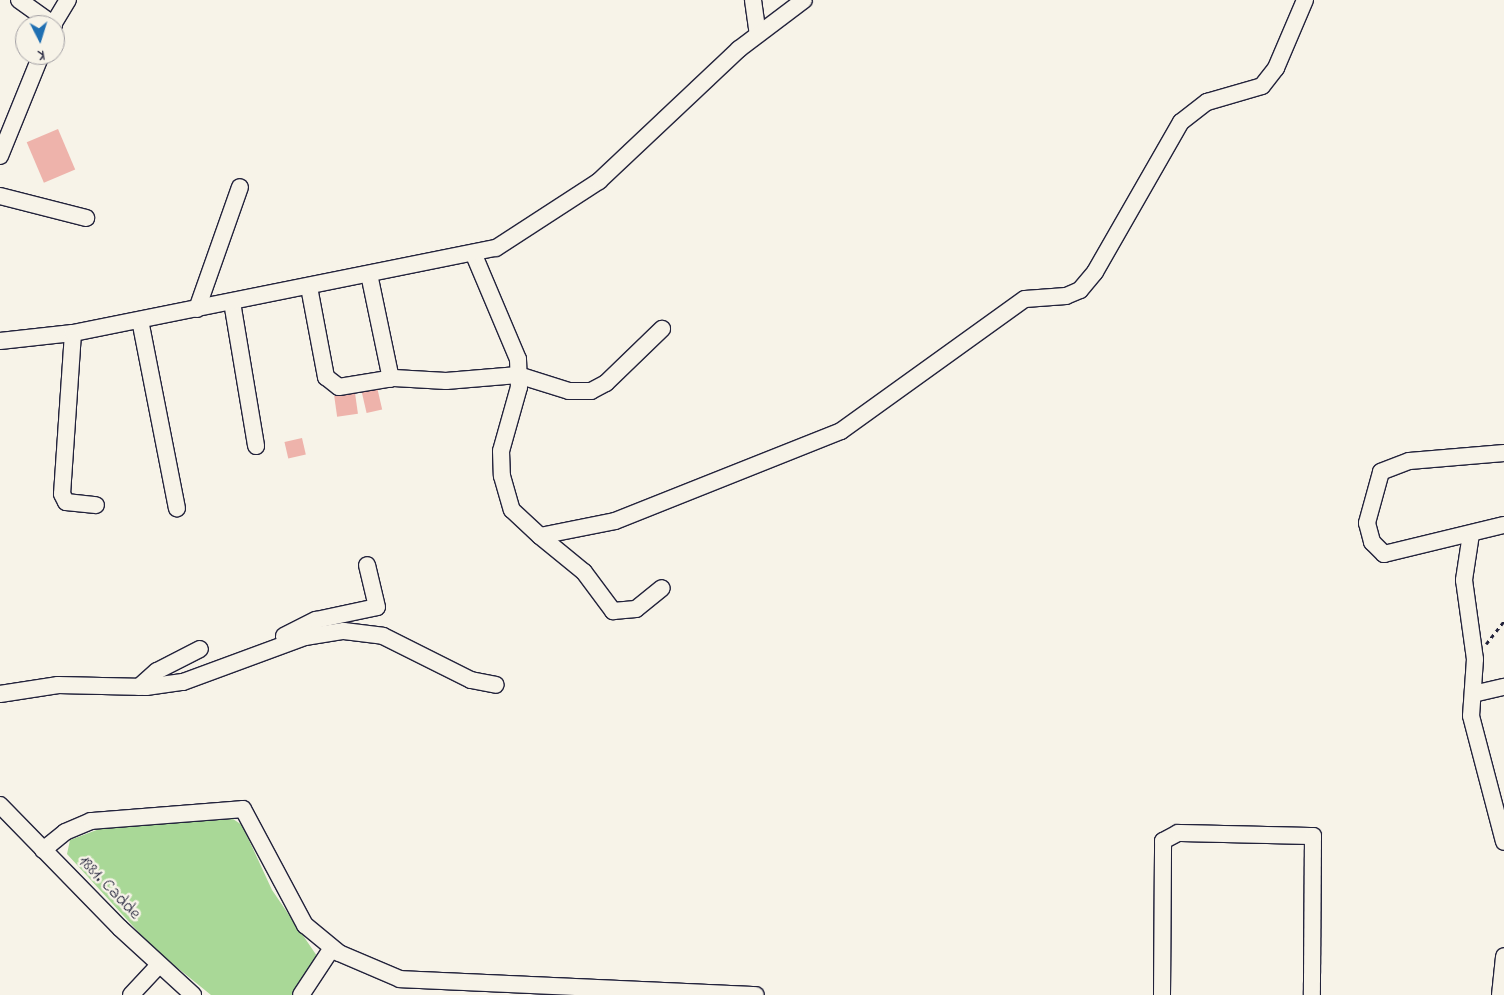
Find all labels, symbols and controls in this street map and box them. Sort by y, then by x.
north arrow [15,15,65,65]
text: K [37,44,46,65]
street label: 1881. Cadde [73,851,145,925]

